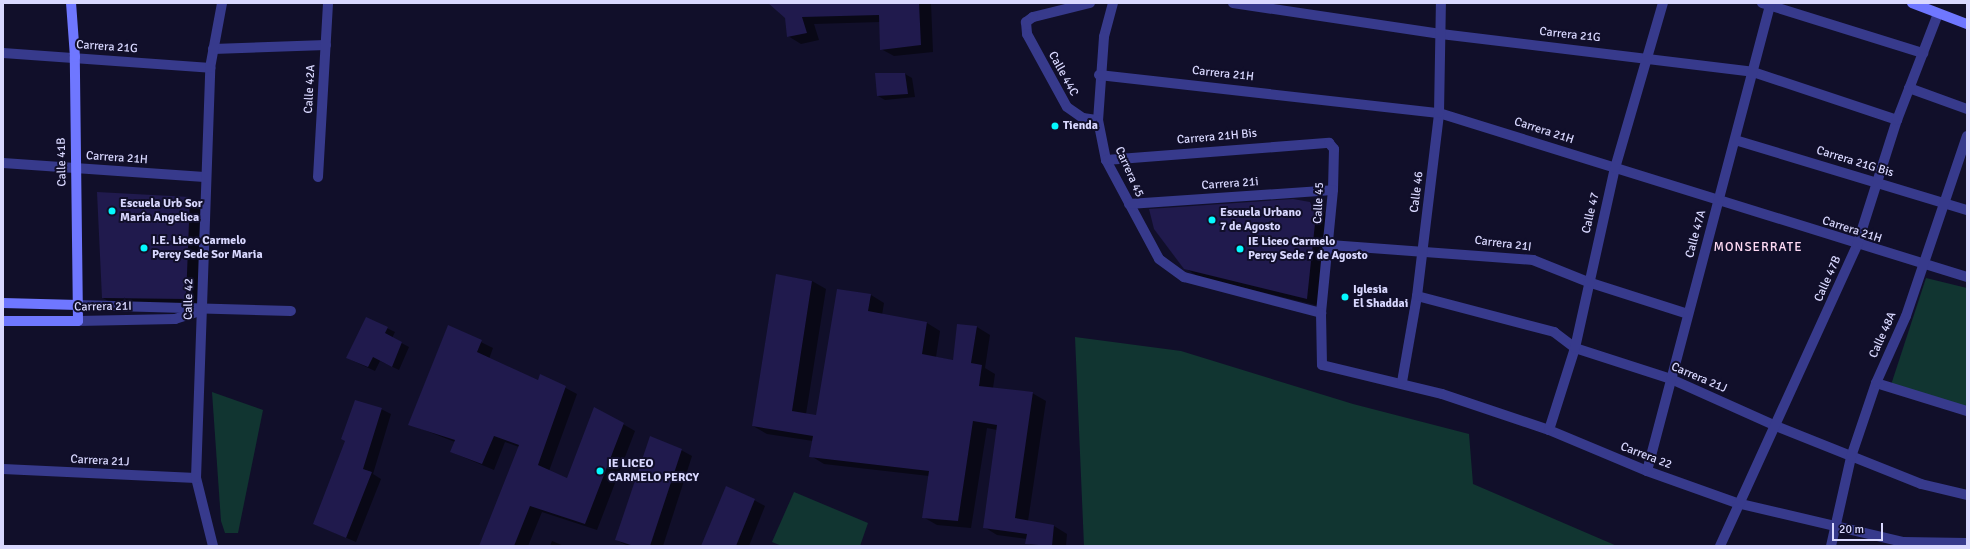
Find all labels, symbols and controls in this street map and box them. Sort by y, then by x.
street label: Carrera 21G [1539,25,1601,45]
street label: Carrera 21G [76,38,138,56]
street label: Calle 44C [1045,49,1081,99]
street label: Calle 42A [302,64,318,114]
street label: Carrera 21H [1191,64,1255,84]
street label: Carrera 21H [1512,115,1576,147]
place label: Tienda [1063,119,1098,133]
marker: Tienda [1050,121,1060,131]
street label: Carrera 21H Bis [1176,126,1258,148]
street label: Calle 41B [54,137,70,187]
street label: Carrera 21G Bis [1815,143,1895,181]
street label: Carrera 45 [1111,144,1147,200]
street label: Carrera 21H [86,149,148,167]
street label: Calle 46 [1407,170,1427,214]
street label: Carrera 21i [1201,175,1259,193]
street label: Calle 45 [1311,182,1327,224]
street label: Calle 47 [1579,191,1603,235]
place label: Escuela Urb Sor María Angelica [120,197,203,225]
marker: Escuela Urb Sor María Angelica [107,206,117,216]
place label: Escuela Urbano 7 de Agosto [1220,206,1301,234]
street label: Calle 47A [1683,208,1709,260]
street label: Carrera 21H [1820,214,1884,246]
marker: Escuela Urbano 7 de Agosto [1207,215,1217,225]
street label: Carrera 21I [1474,233,1532,255]
place label: I.E. Liceo Carmelo Percy Sede Sor Maria [152,234,263,262]
place label: IE Liceo Carmelo Percy Sede 7 de Agosto [1248,235,1368,263]
district label: MONSERRATE [1714,239,1802,255]
marker: I.E. Liceo Carmelo Percy Sede Sor Maria [139,243,149,253]
marker: IE Liceo Carmelo Percy Sede 7 de Agosto [1235,244,1245,254]
street label: Calle 47B [1811,254,1845,304]
street label: Calle 42 [181,278,197,320]
place label: Iglesia El Shaddai [1353,283,1408,311]
marker: Iglesia El Shaddai [1340,292,1350,302]
street label: Carrera 21I [74,299,132,315]
street label: Calle 48A [1866,310,1900,360]
street label: Carrera 21J [1669,360,1729,396]
street label: Carrera 22 [1618,440,1674,472]
street label: Carrera 21J [70,452,130,470]
place label: IE LICEO CARMELO PERCY [608,457,699,485]
marker: IE LICEO CARMELO PERCY [595,466,605,476]
scale bar [1834,515,1885,541]
text: 20 m [1839,522,1864,537]

